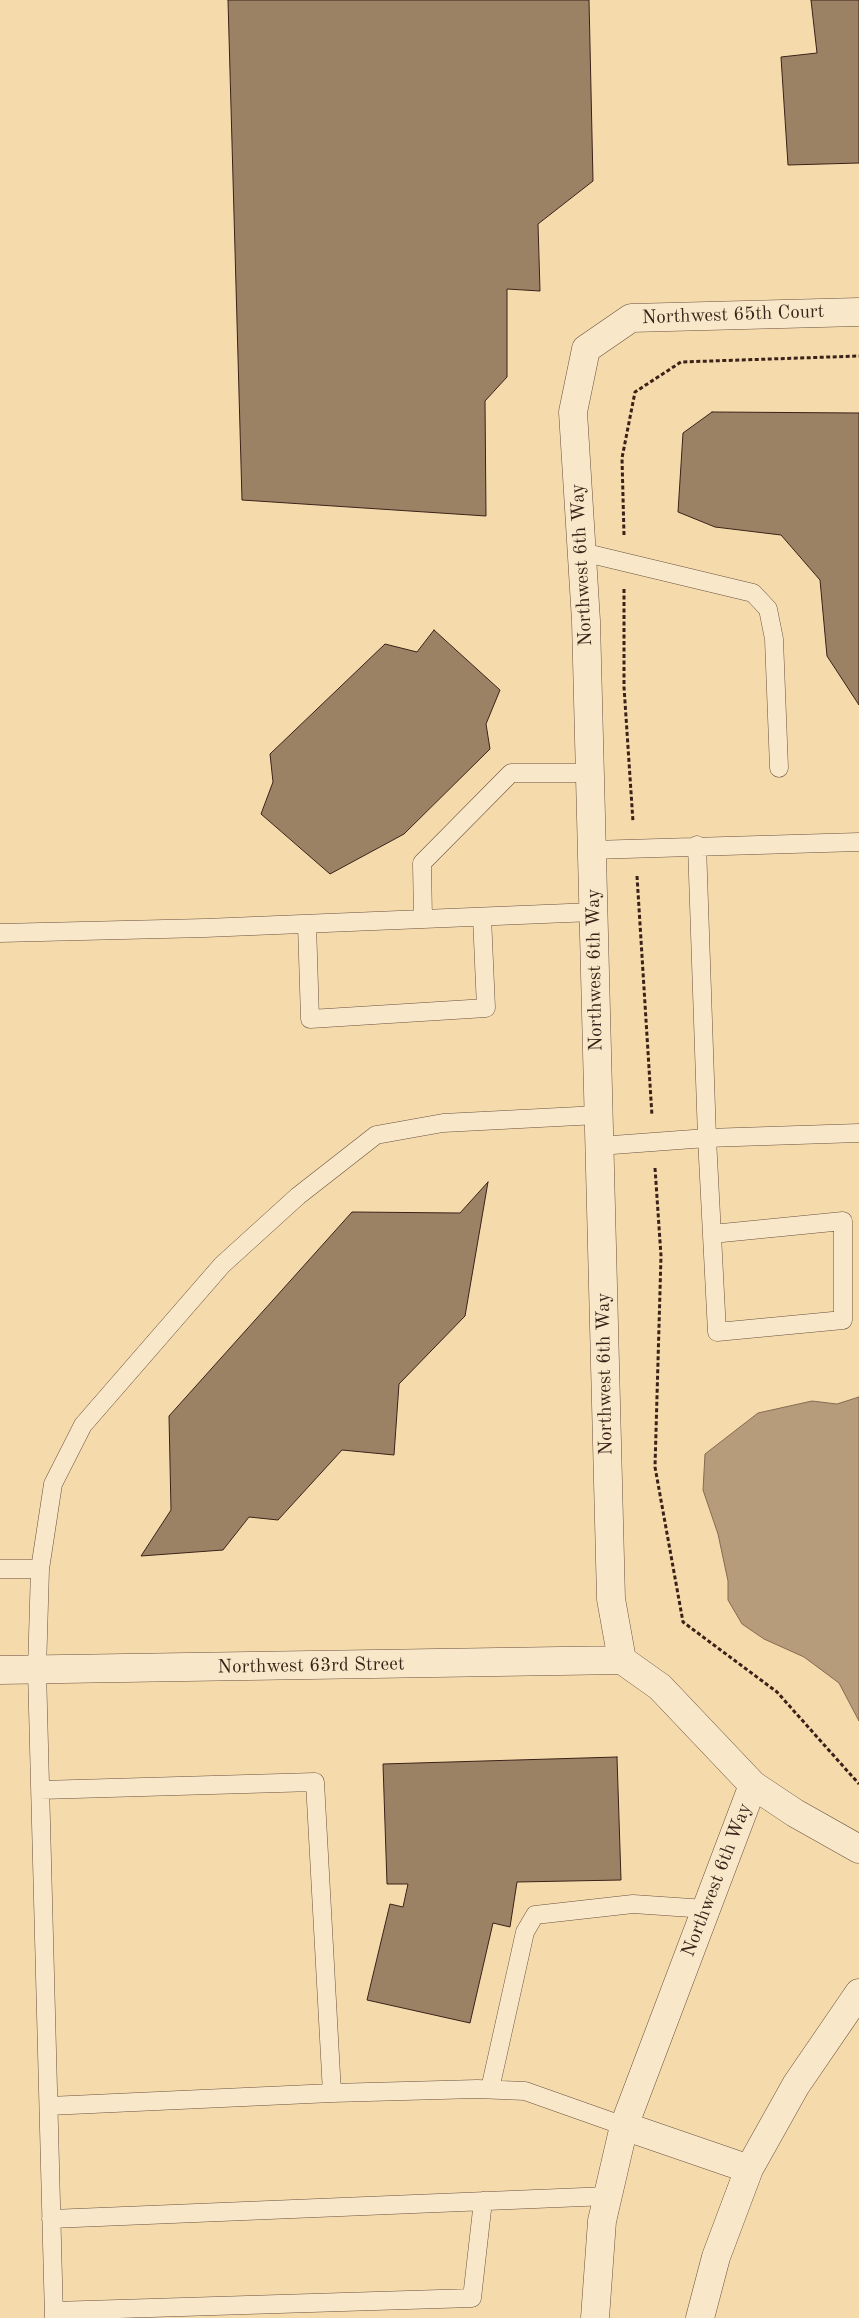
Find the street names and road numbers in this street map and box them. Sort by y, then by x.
street label: Northwest 65th Court [641,300,825,330]
street label: Northwest 6th Way [566,483,598,647]
street label: Northwest 6th Way [582,888,608,1052]
street label: Northwest 6th Way [592,1292,618,1456]
street label: Northwest 63rd Street [217,1653,405,1679]
street label: Northwest 6th Way [677,1800,757,1960]

